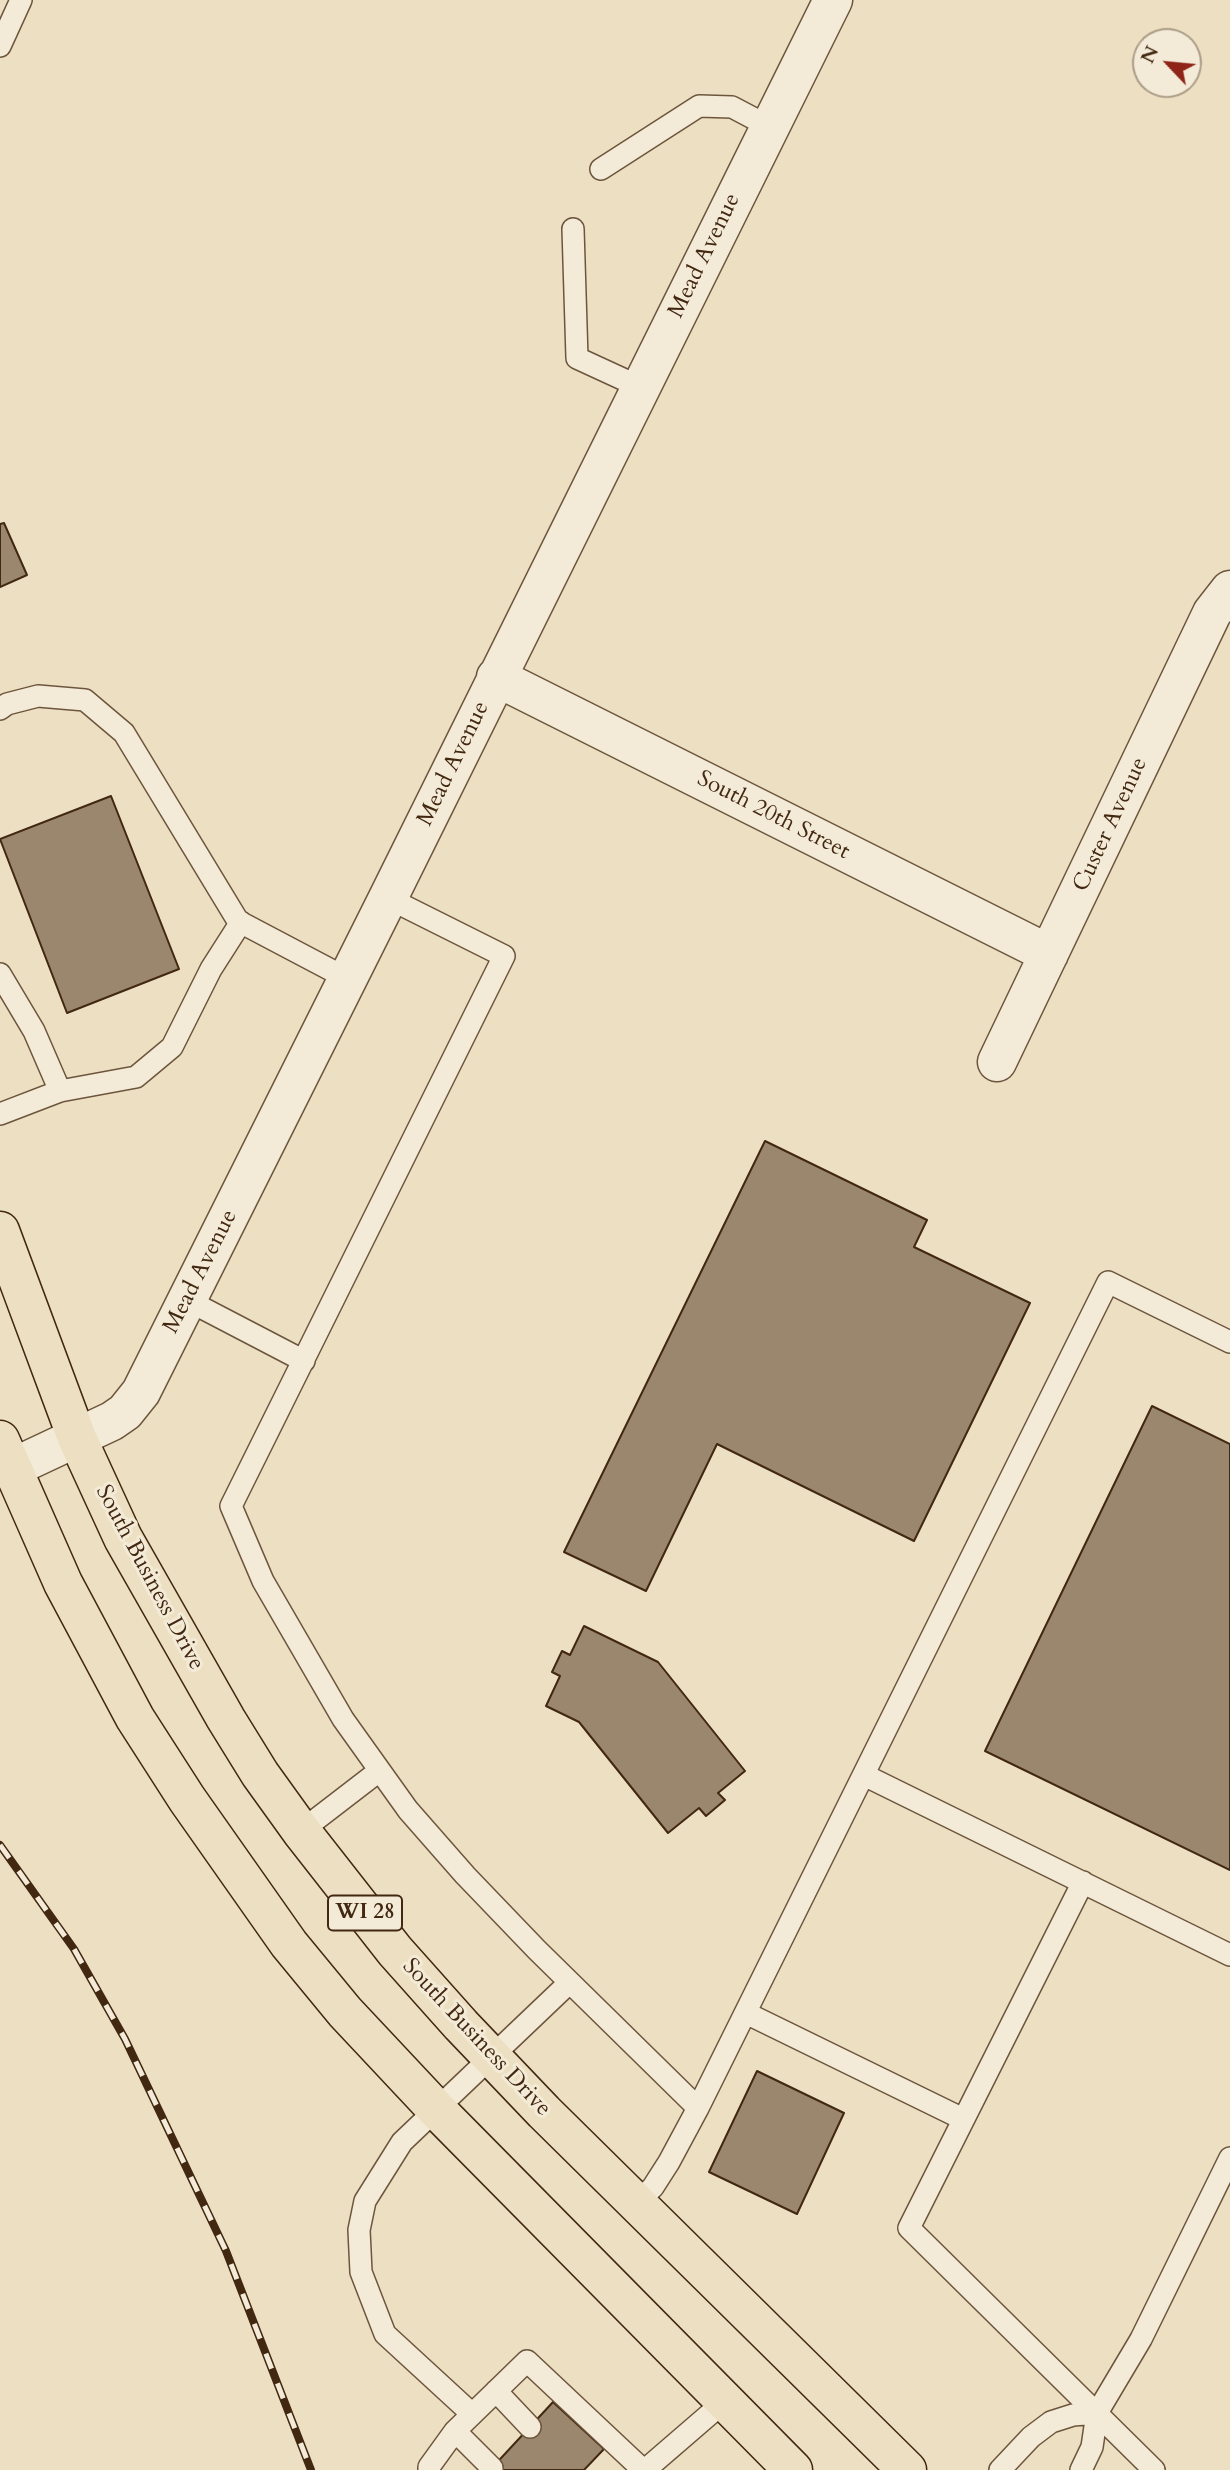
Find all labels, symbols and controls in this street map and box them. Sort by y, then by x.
north arrow [1132,28,1202,98]
text: N [1135,42,1165,68]
street label: Mead Avenue [663,189,747,323]
street label: Mead Avenue [412,697,496,831]
street label: Custer Avenue [1068,754,1154,896]
street label: South 20th Street [692,766,854,866]
street label: Mead Avenue [158,1206,244,1338]
street label: South Business Drive [89,1481,209,1675]
road number: WI 28 [328,1896,402,1930]
street label: South Business Drive [396,1953,556,2123]

